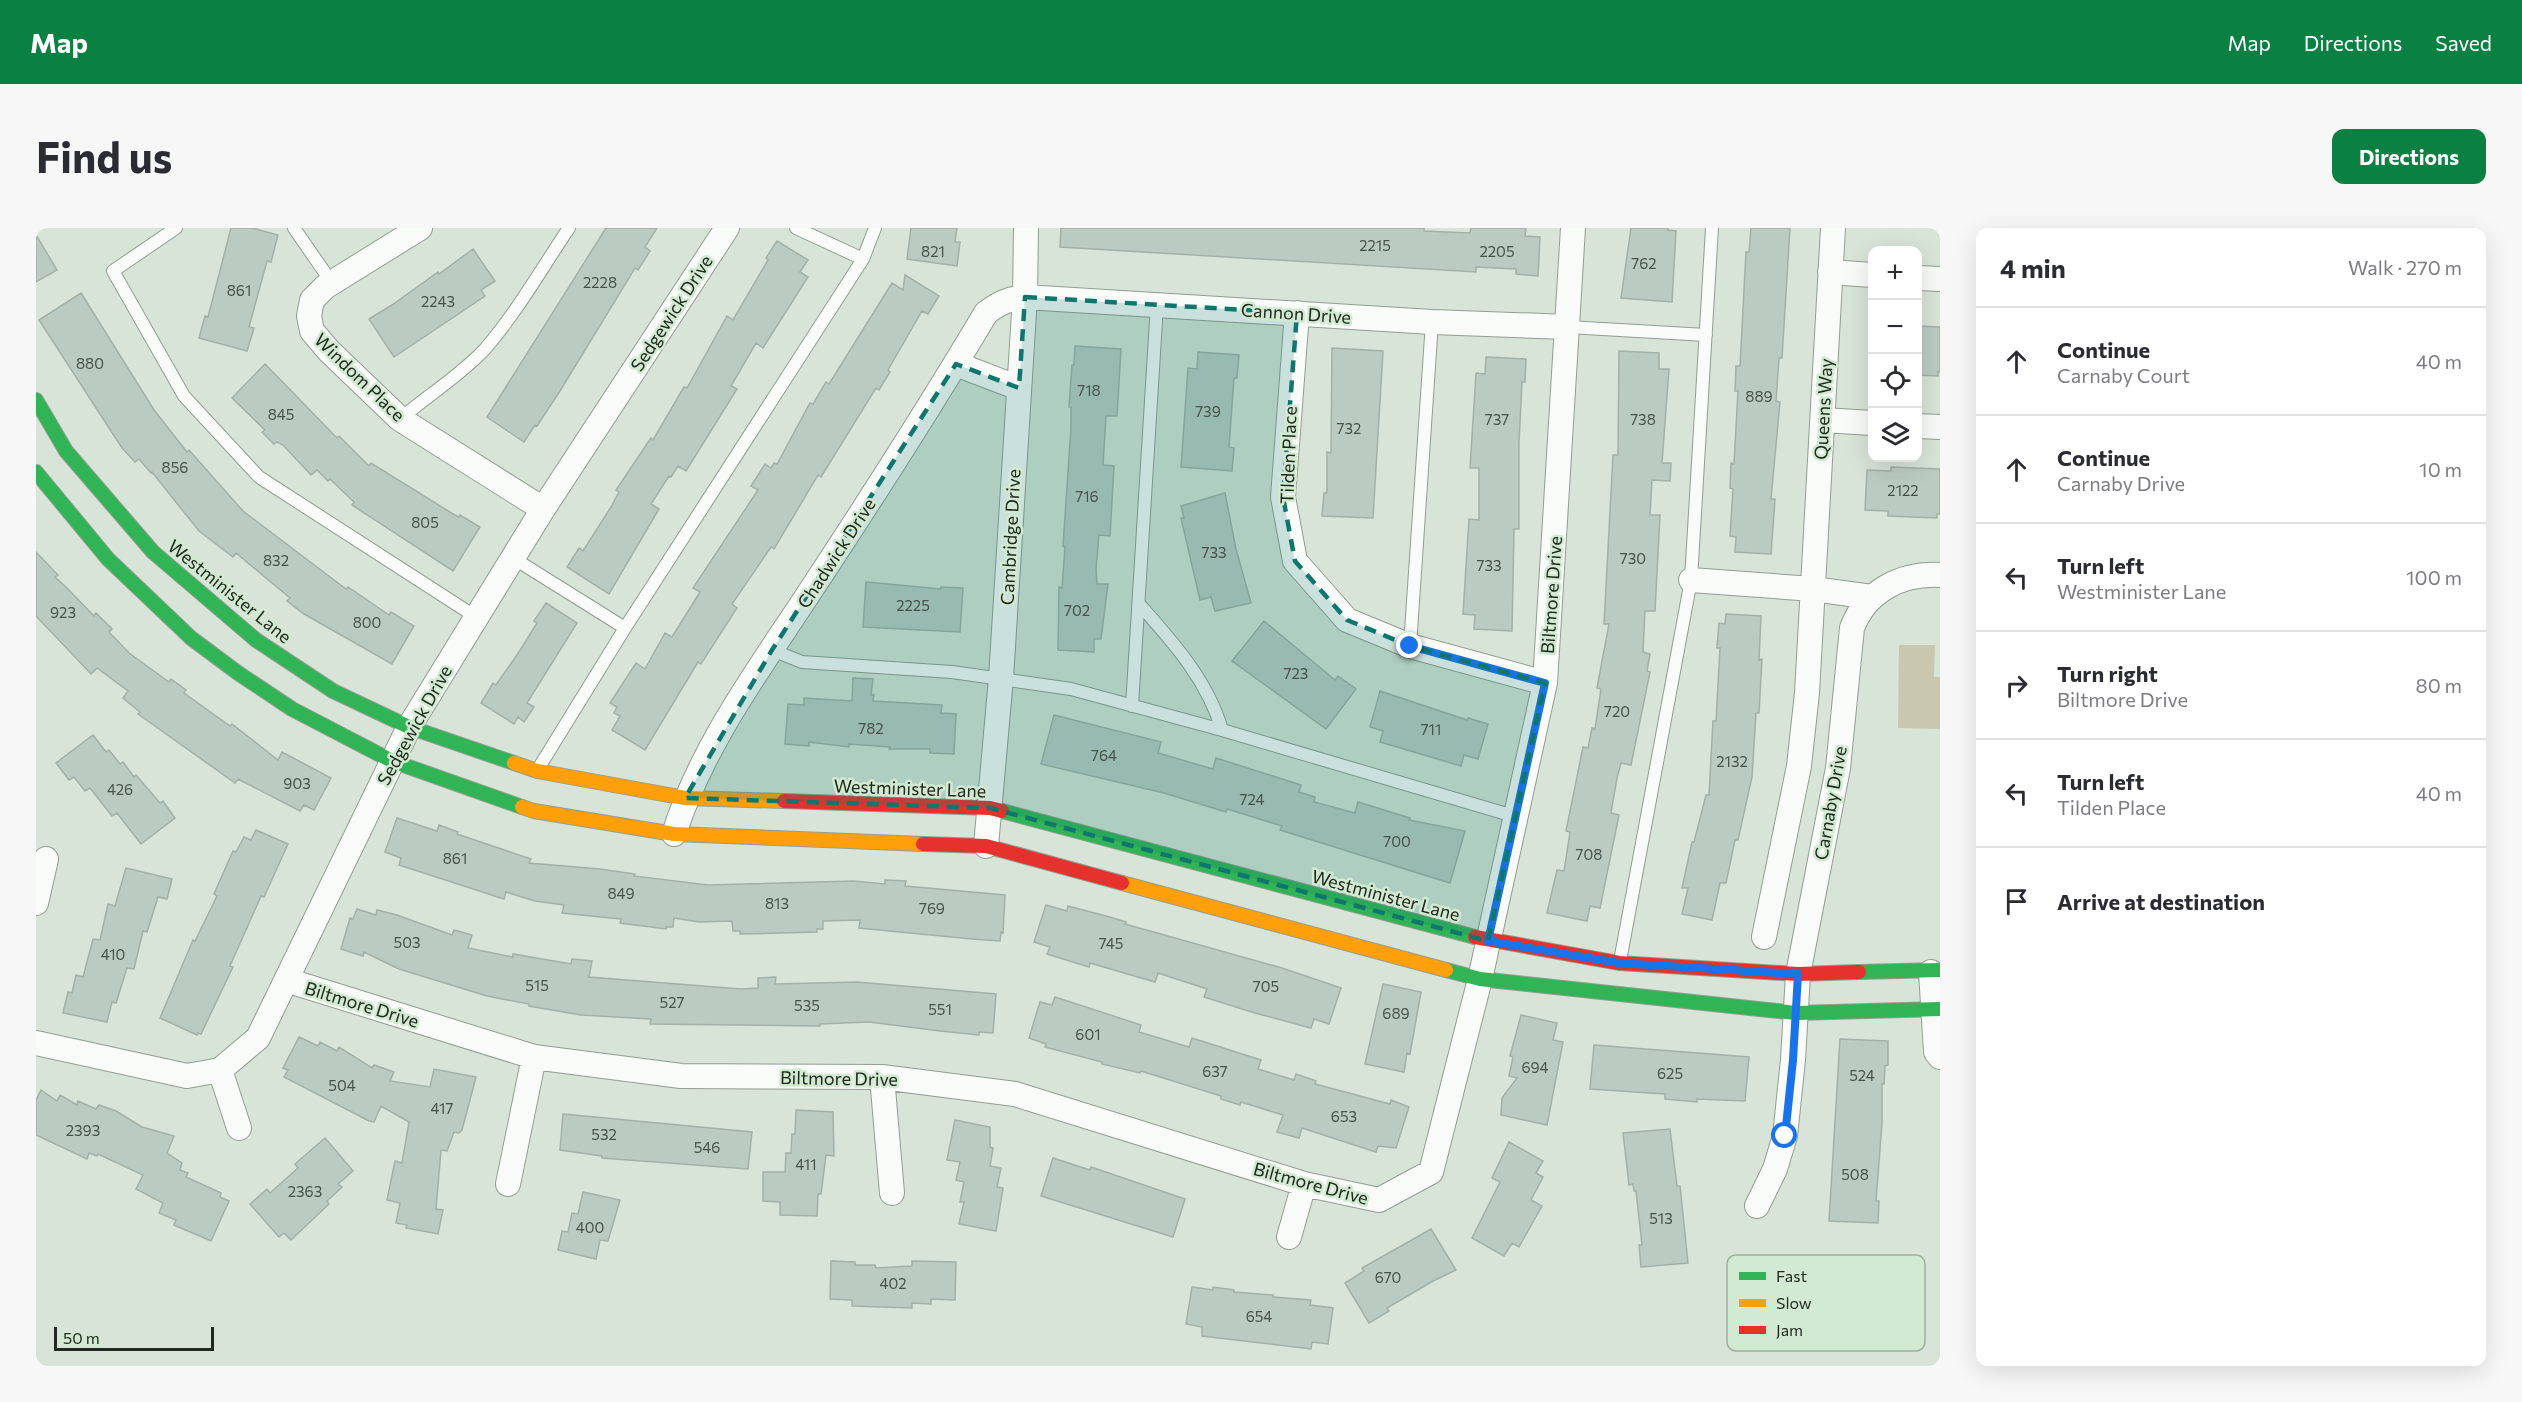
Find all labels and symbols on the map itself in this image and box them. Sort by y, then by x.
house number: 2215 [1359,236,1391,254]
house number: 821 [921,242,945,260]
house number: 2205 [1480,242,1515,260]
street label: Sedgewick Drive [625,251,717,375]
house number: 762 [1631,254,1657,272]
house number: 2228 [583,273,617,291]
house number: 861 [227,281,251,299]
house number: 2243 [421,292,455,310]
street label: Cannon Drive [1240,298,1352,328]
street label: Windom Place [310,328,410,426]
house number: 880 [76,354,104,372]
street label: Queens Way [1809,358,1837,460]
house number: 718 [1077,381,1101,399]
house number: 889 [1745,387,1773,405]
house number: 739 [1195,402,1221,420]
house number: 845 [268,405,294,423]
street label: Tilden Place [1275,406,1301,504]
house number: 737 [1485,410,1509,428]
house number: 738 [1630,410,1656,428]
house number: 732 [1337,419,1361,437]
house number: 856 [162,458,188,476]
street label: Cambridge Drive [995,468,1025,606]
house number: 2122 [1887,481,1919,499]
house number: 716 [1075,487,1099,505]
street label: Chadwick Drive [792,494,880,612]
house number: 805 [411,513,439,531]
street label: Westminister Lane [164,534,296,648]
street label: Biltmore Drive [1536,535,1566,655]
house number: 733 [1202,543,1227,561]
house number: 730 [1620,549,1646,567]
house number: 832 [263,551,289,569]
house number: 733 [1477,556,1502,574]
house number: 2225 [896,596,930,614]
house number: 702 [1064,601,1090,619]
house number: 923 [50,603,76,621]
house number: 800 [353,613,381,631]
route end [1396,632,1422,658]
street label: Sedgewick Drive [372,661,456,789]
house number: 723 [1284,664,1308,682]
house number: 720 [1604,702,1630,720]
house number: 782 [858,719,884,737]
house number: 711 [1421,720,1441,738]
street label: Carnaby Drive [1809,744,1851,862]
house number: 764 [1091,746,1117,764]
house number: 2132 [1716,752,1748,770]
house number: 903 [283,774,311,792]
street label: Westminister Lane [833,774,987,802]
house number: 426 [107,780,133,798]
house number: 724 [1240,790,1264,808]
house number: 700 [1383,832,1411,850]
house number: 708 [1576,845,1602,863]
house number: 861 [443,849,467,867]
street label: Westminister Lane [1310,865,1462,925]
house number: 849 [607,884,635,902]
house number: 813 [765,894,789,912]
house number: 769 [919,899,945,917]
house number: 503 [394,933,420,951]
house number: 745 [1099,934,1123,952]
house number: 410 [101,945,125,963]
street label: Biltmore Drive [302,976,422,1032]
house number: 515 [525,976,549,994]
house number: 705 [1253,977,1279,995]
house number: 527 [660,993,684,1011]
house number: 535 [794,996,820,1014]
house number: 551 [928,1000,952,1018]
house number: 689 [1382,1004,1410,1022]
house number: 601 [1075,1025,1101,1043]
house number: 694 [1521,1058,1549,1076]
house number: 637 [1202,1062,1228,1080]
house number: 625 [1657,1064,1683,1082]
street label: Biltmore Drive [780,1066,898,1090]
house number: 524 [1849,1066,1875,1084]
house number: 504 [328,1076,356,1094]
house number: 417 [431,1099,454,1117]
house number: 653 [1331,1107,1357,1125]
house number: 2393 [66,1121,100,1139]
route start [1771,1122,1797,1148]
house number: 532 [591,1125,617,1143]
house number: 546 [694,1138,720,1156]
house number: 411 [795,1155,817,1173]
street label: Biltmore Drive [1251,1157,1371,1209]
house number: 508 [1841,1165,1869,1183]
house number: 2363 [288,1182,322,1200]
house number: 513 [1649,1209,1673,1227]
house number: 400 [576,1218,604,1236]
legend [1727,1255,1925,1351]
text: Fast [1776,1266,1807,1285]
house number: 670 [1375,1268,1401,1286]
house number: 402 [879,1274,907,1292]
text: Slow [1776,1293,1812,1312]
house number: 654 [1246,1307,1272,1325]
text: Jam [1776,1320,1803,1339]
scale bar [54,1324,214,1352]

